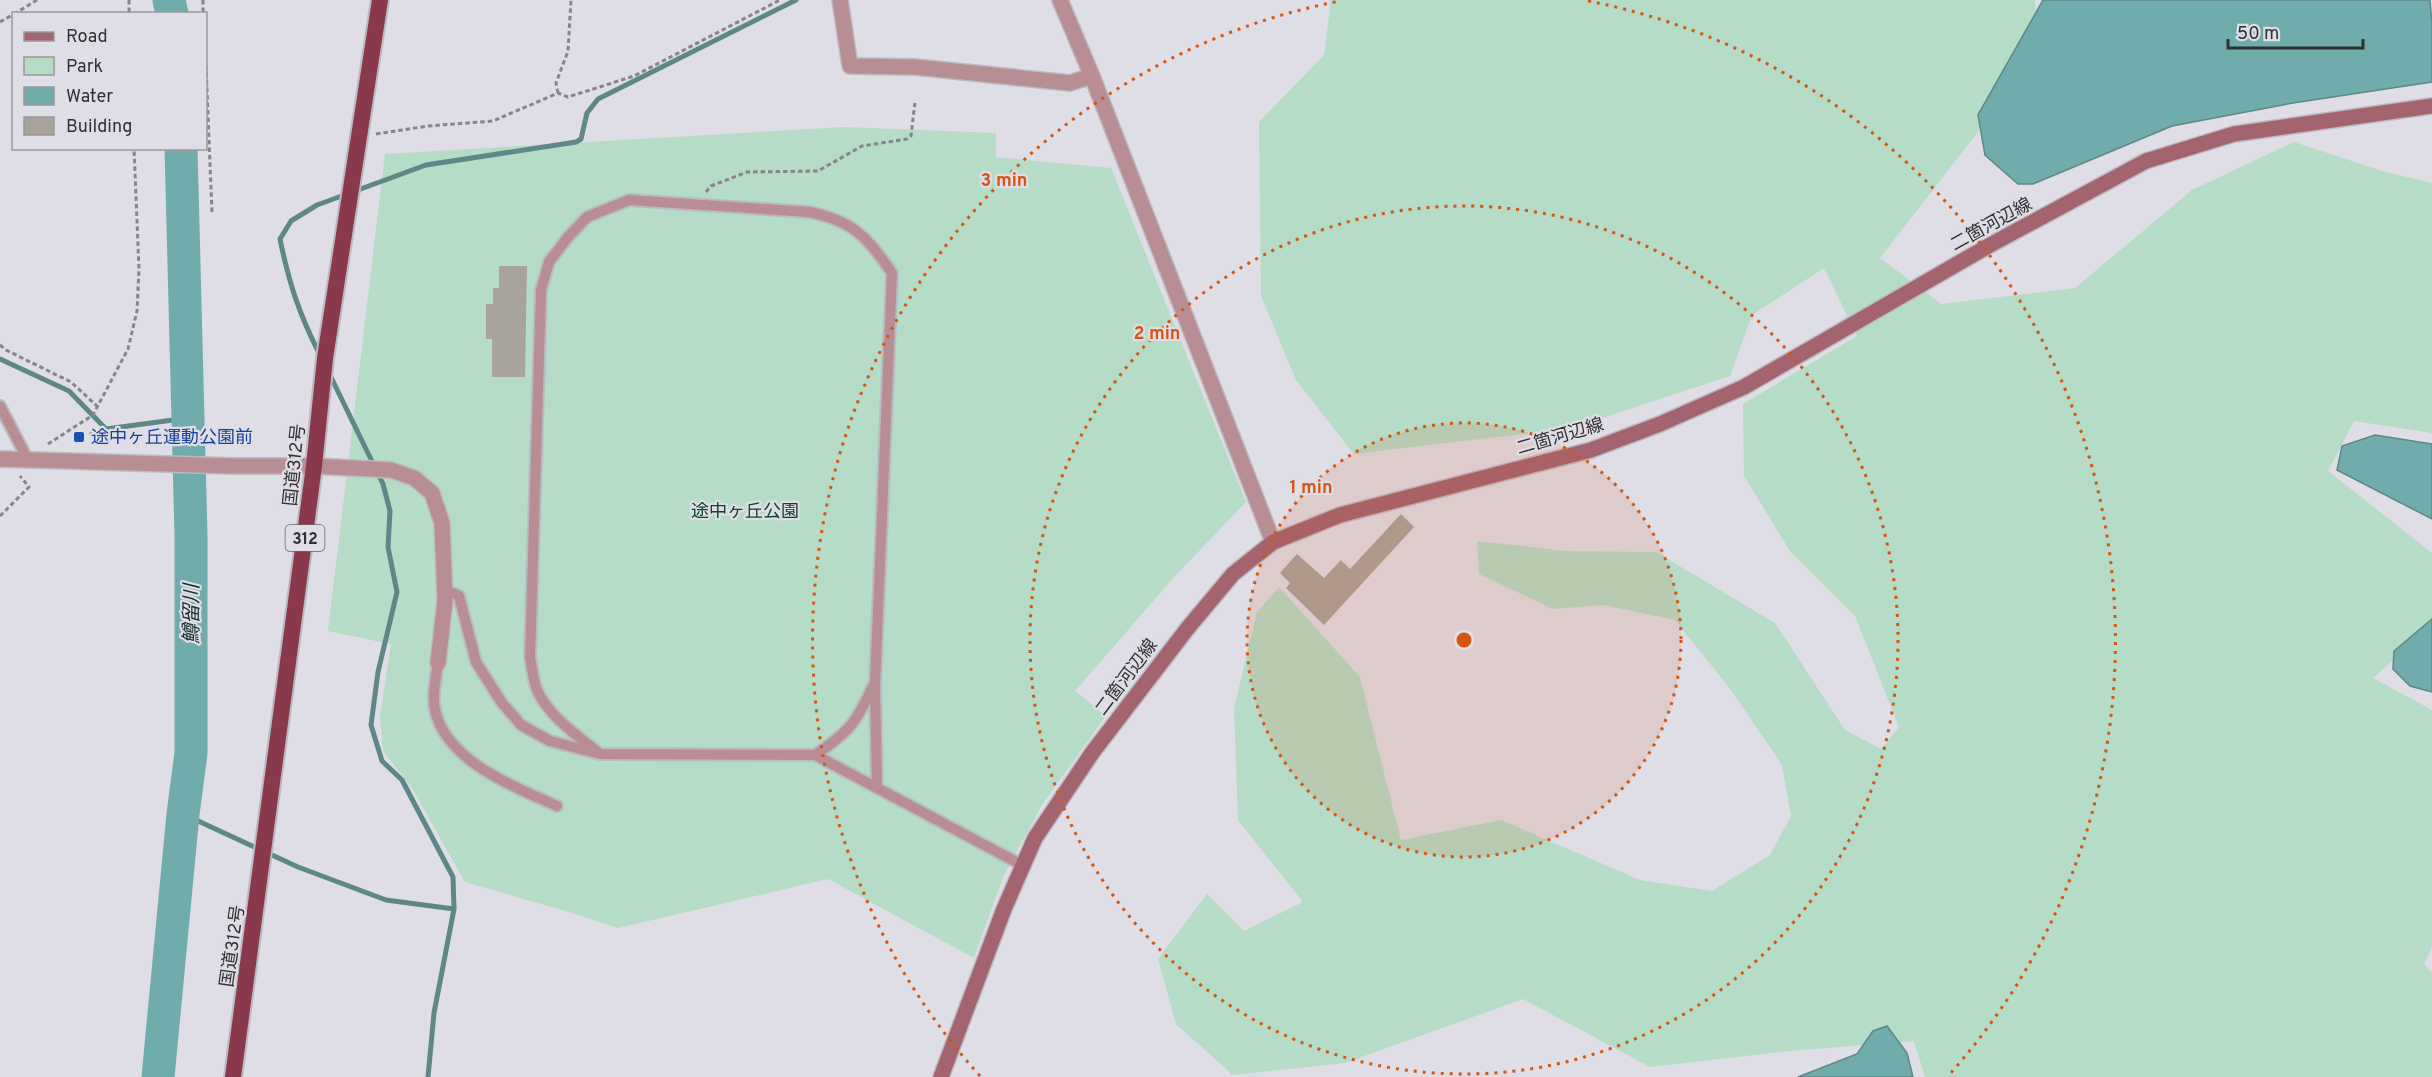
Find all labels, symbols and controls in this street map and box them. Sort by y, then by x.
legend [12,12,207,150]
scale bar [2228,12,2363,50]
text: 50 m [2237,23,2279,46]
text: Road [66,26,108,49]
text: Park [66,56,103,79]
text: Water [66,86,113,109]
text: Building [66,116,132,139]
text: 3 min [981,170,1027,193]
street label: 二箇河辺線 [1947,193,2037,257]
text: 2 min [1133,323,1181,346]
street label: 二箇河辺線 [1514,414,1607,461]
street label: 国道312号 [280,423,311,507]
place label: 途中ヶ丘運動公園前 [91,427,253,450]
marker: 途中ヶ丘運動公園前 [72,430,86,444]
text: 1 min [1289,477,1333,500]
park label: 途中ヶ丘公園 [691,501,799,524]
road number: 312 [286,525,324,551]
water label: 鱒留川 [180,582,206,644]
centre of rings [1454,630,1474,650]
street label: 二箇河辺線 [1091,635,1163,721]
street label: 国道312号 [216,904,251,989]

